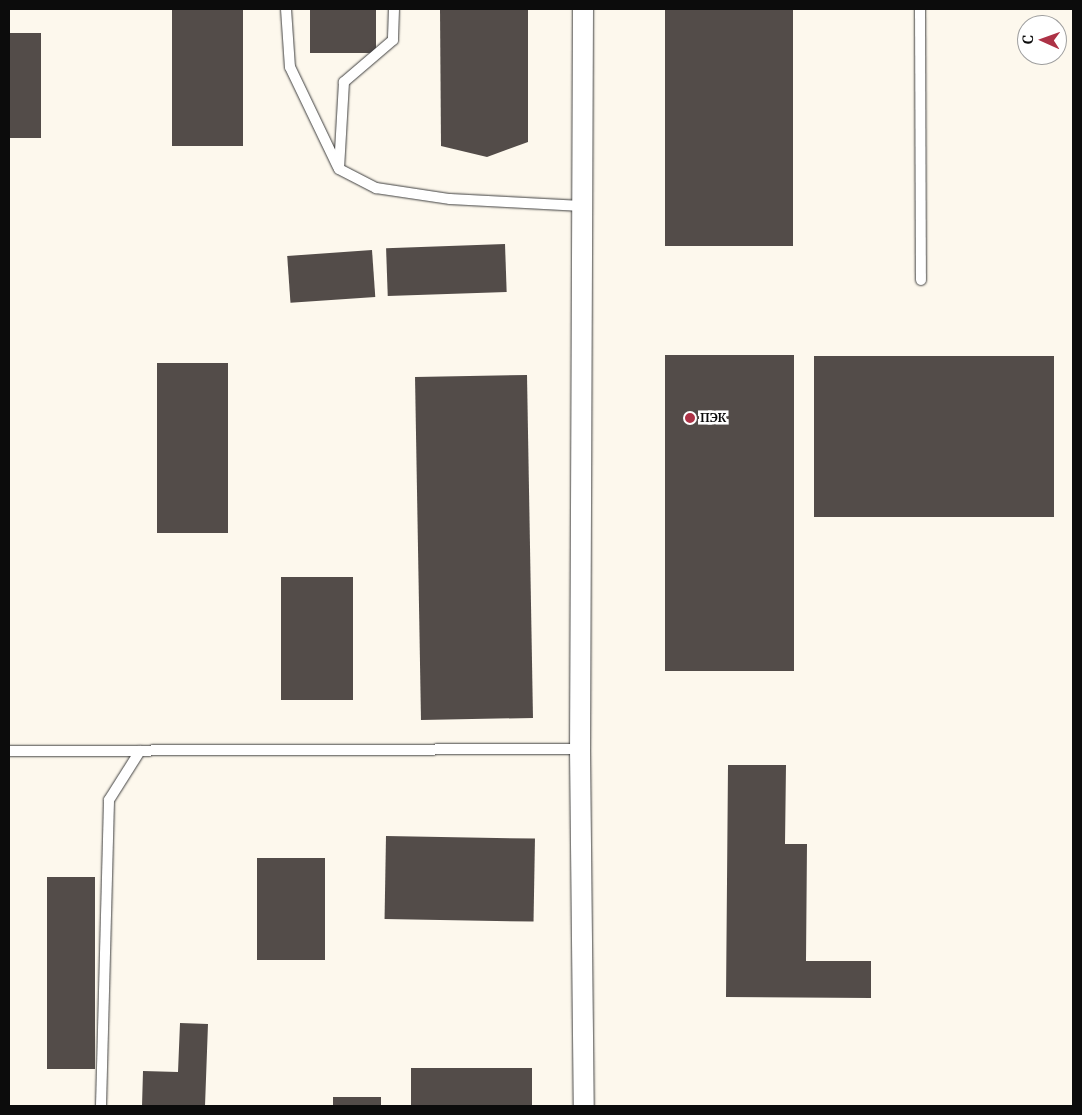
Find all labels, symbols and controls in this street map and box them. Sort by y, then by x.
north arrow [1017,15,1067,65]
text: С [1019,35,1037,44]
place label: ПЭК [700,411,726,425]
marker: ПЭК [684,412,696,424]

